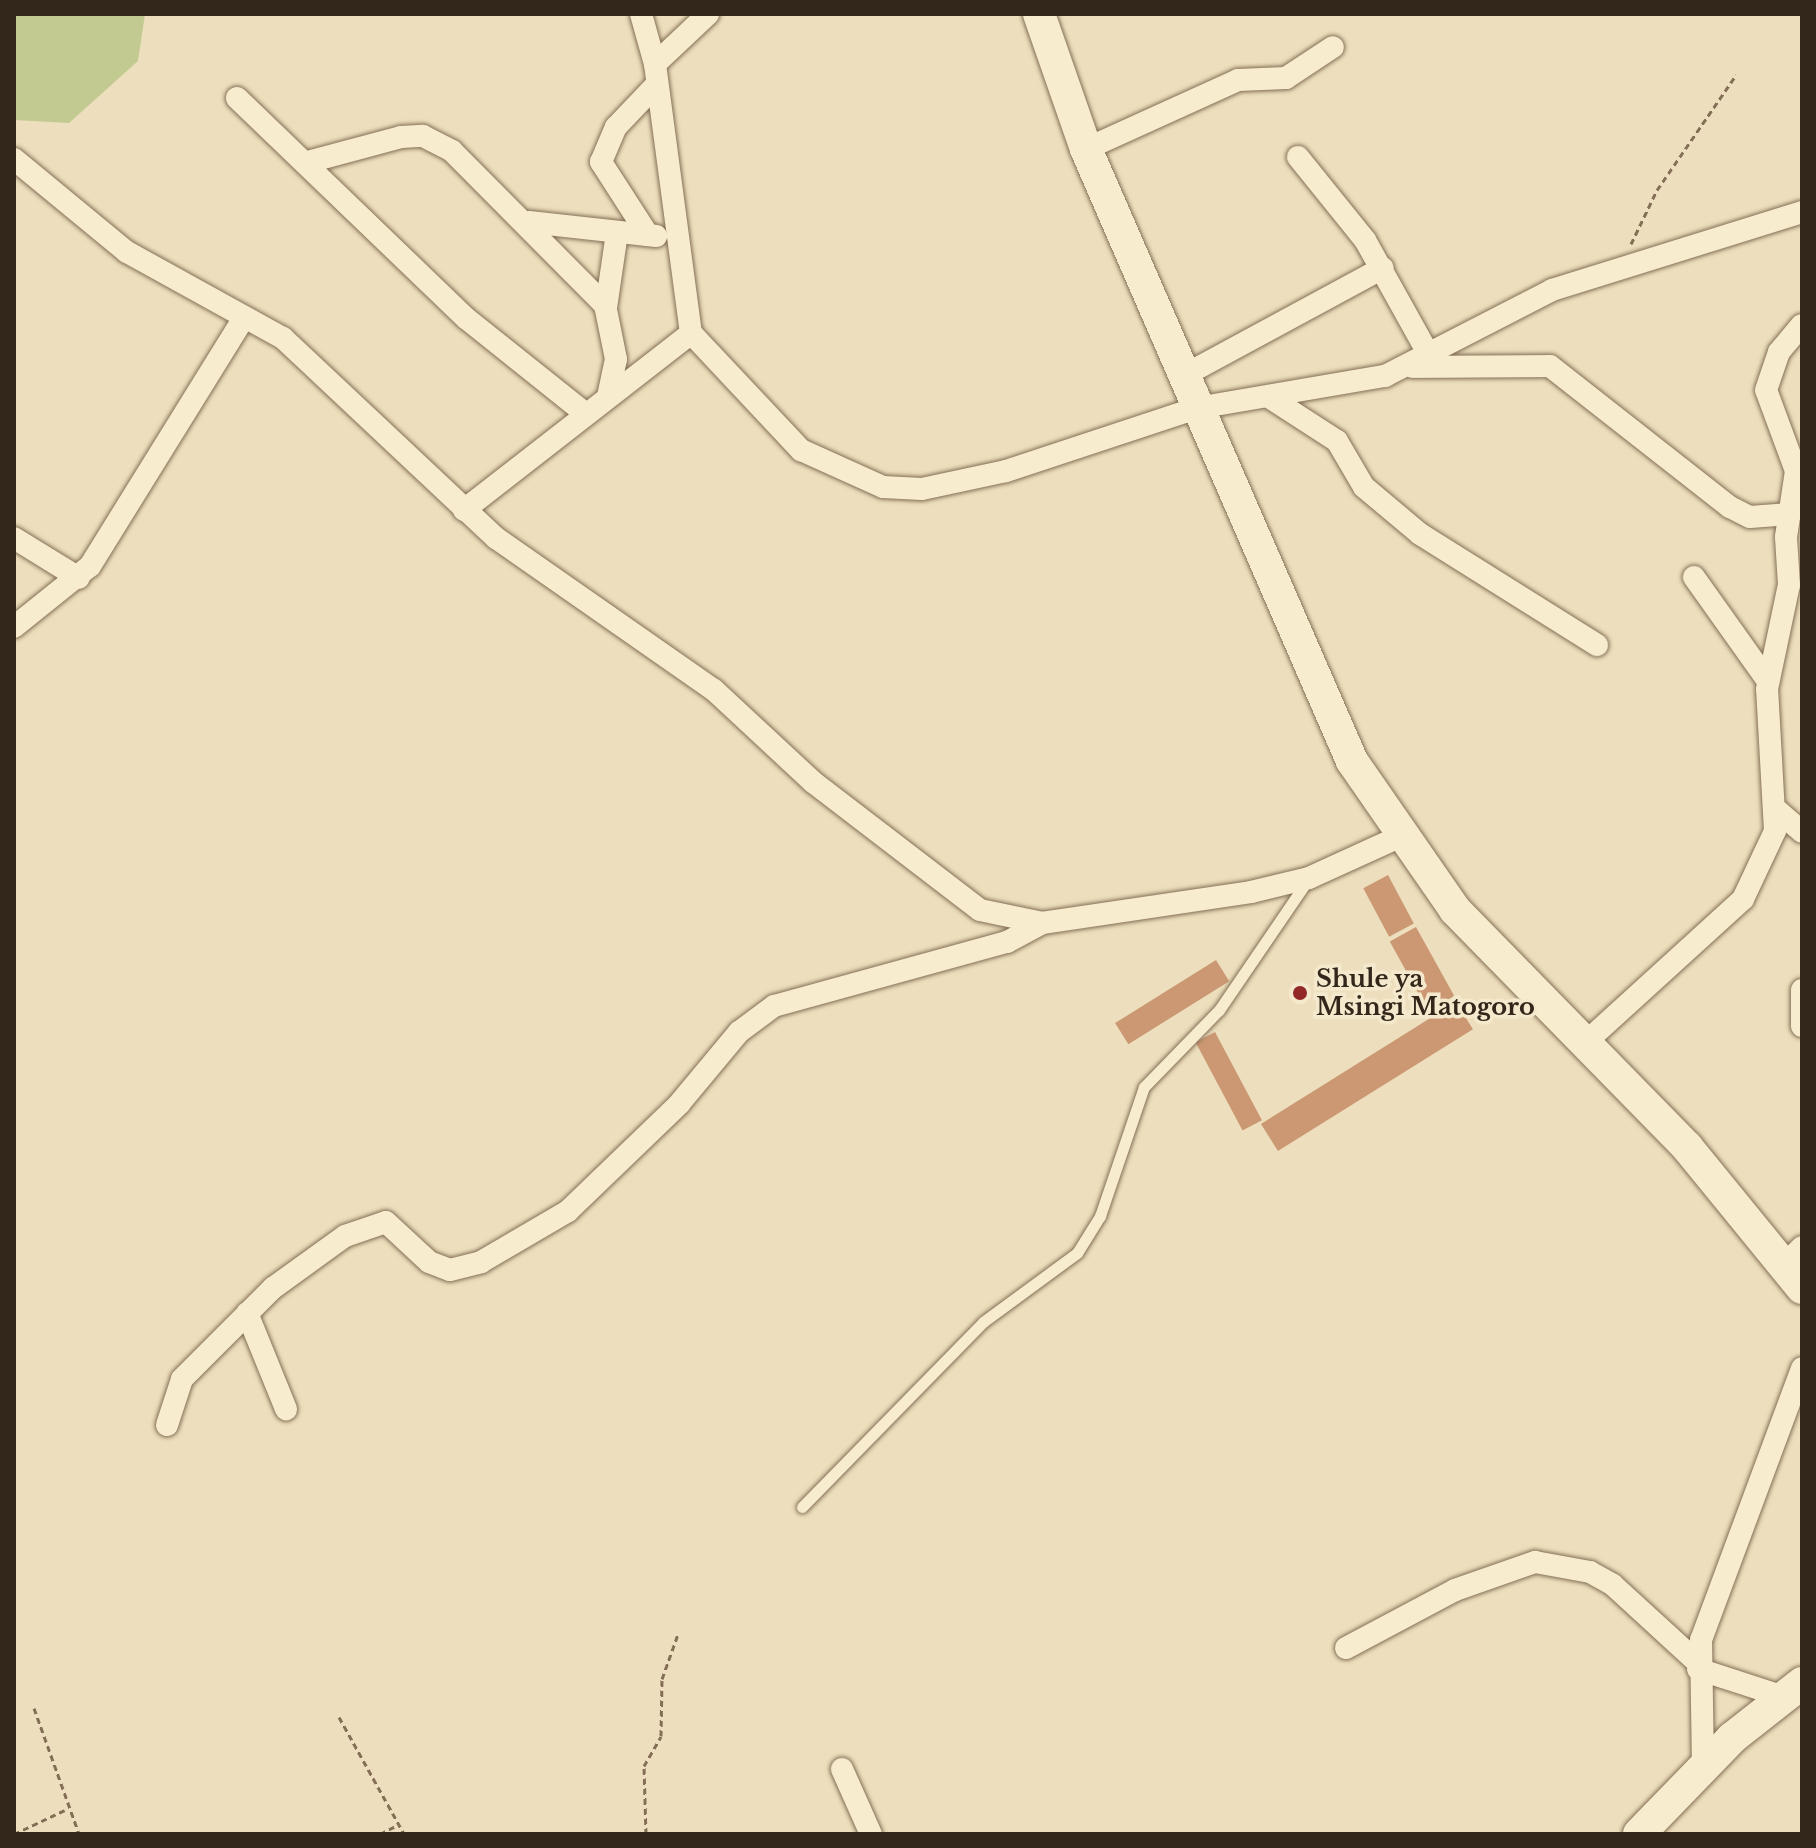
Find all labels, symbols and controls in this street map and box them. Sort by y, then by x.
place label: Shule ya Msingi Matogoro [1316,965,1535,1021]
marker: Shule ya Msingi Matogoro [1291,984,1309,1002]

